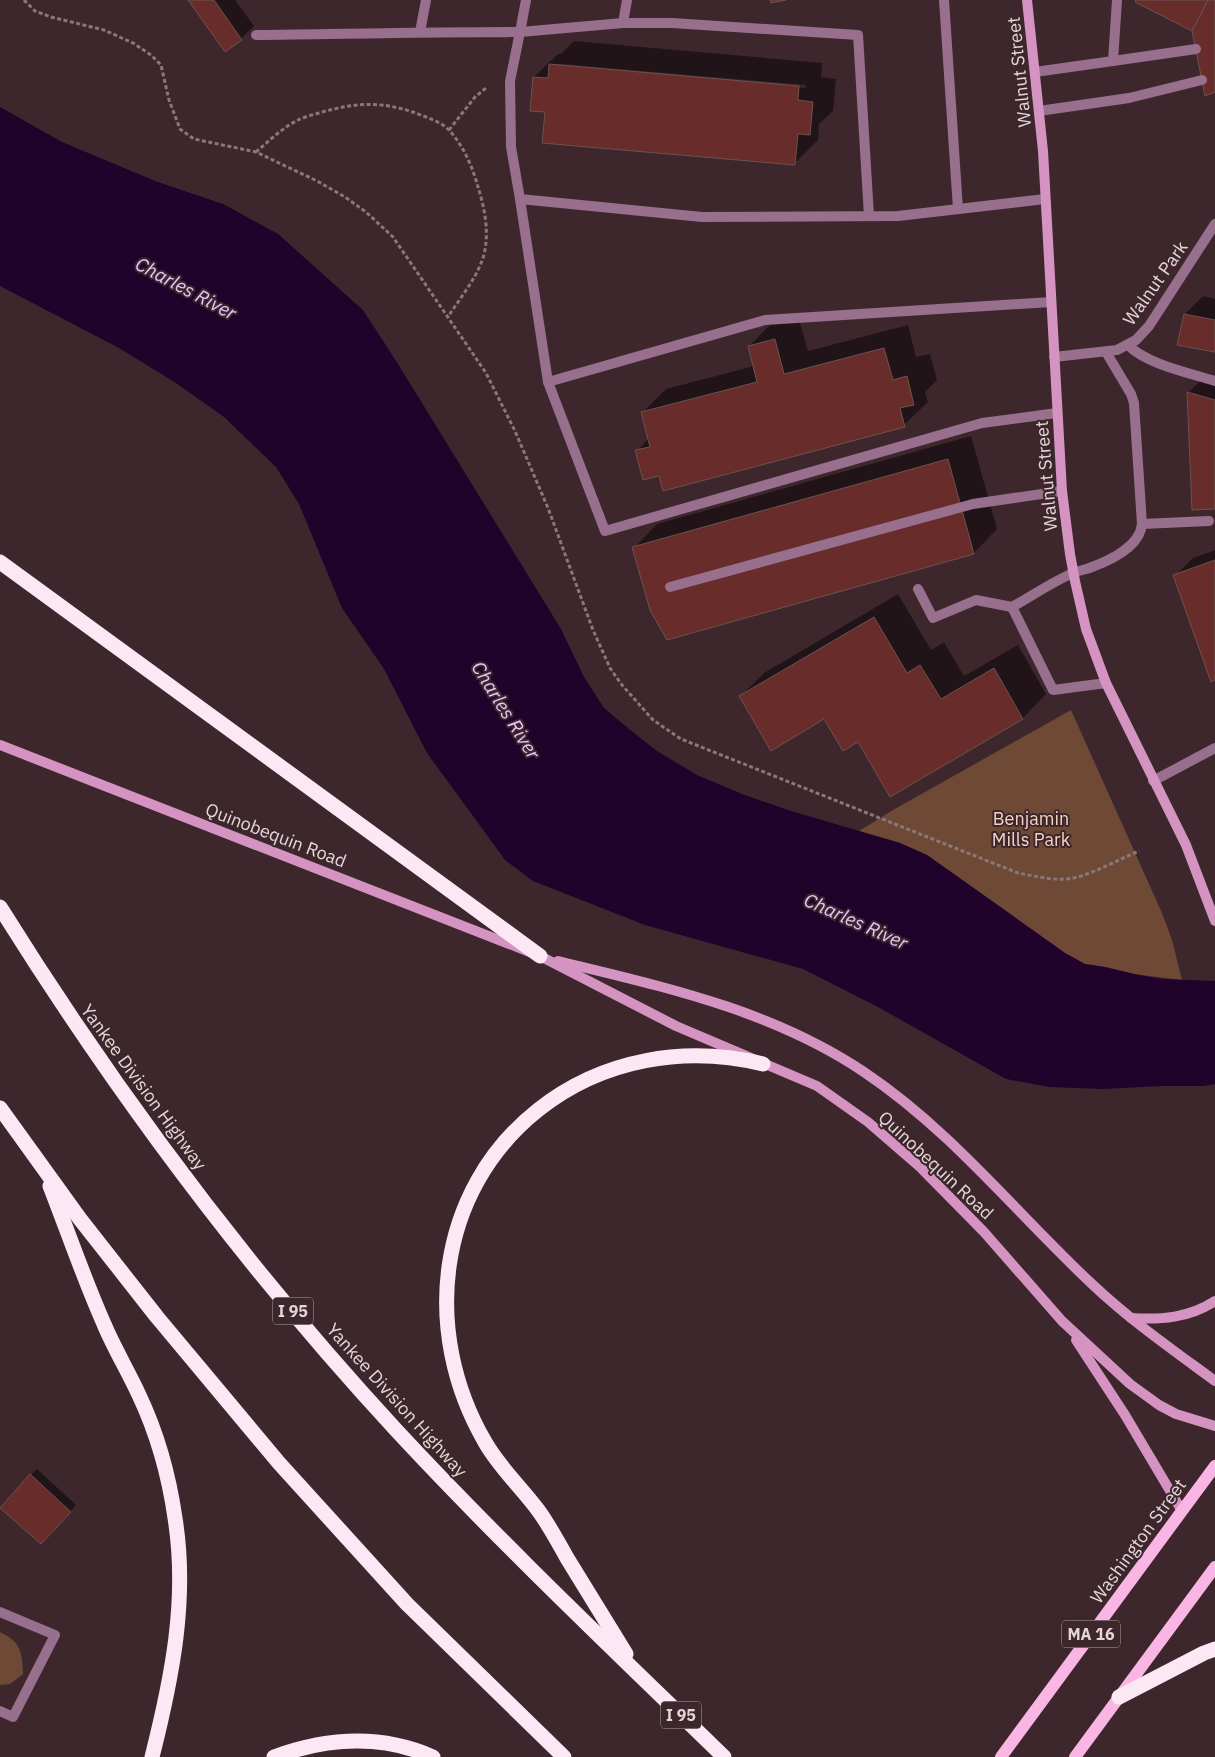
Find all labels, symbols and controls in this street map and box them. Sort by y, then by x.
street label: Walnut Street [1002,16,1036,128]
street label: Walnut Park [1118,236,1193,330]
water label: Charles River [131,251,242,325]
street label: Walnut Street [1030,420,1062,532]
water label: Charles River [466,657,546,764]
street label: Quinobequin Road [202,798,350,872]
park label: Benjamin Mills Park [992,807,1071,851]
water label: Charles River [800,887,913,955]
street label: Yankee Division Highway [76,1000,212,1175]
street label: Quinobequin Road [874,1106,998,1224]
road number: I 95 [273,1298,313,1324]
street label: Yankee Division Highway [322,1318,472,1482]
street label: Washington Street [1085,1474,1191,1608]
road number: MA 16 [1062,1620,1120,1648]
road number: I 95 [661,1702,701,1728]

